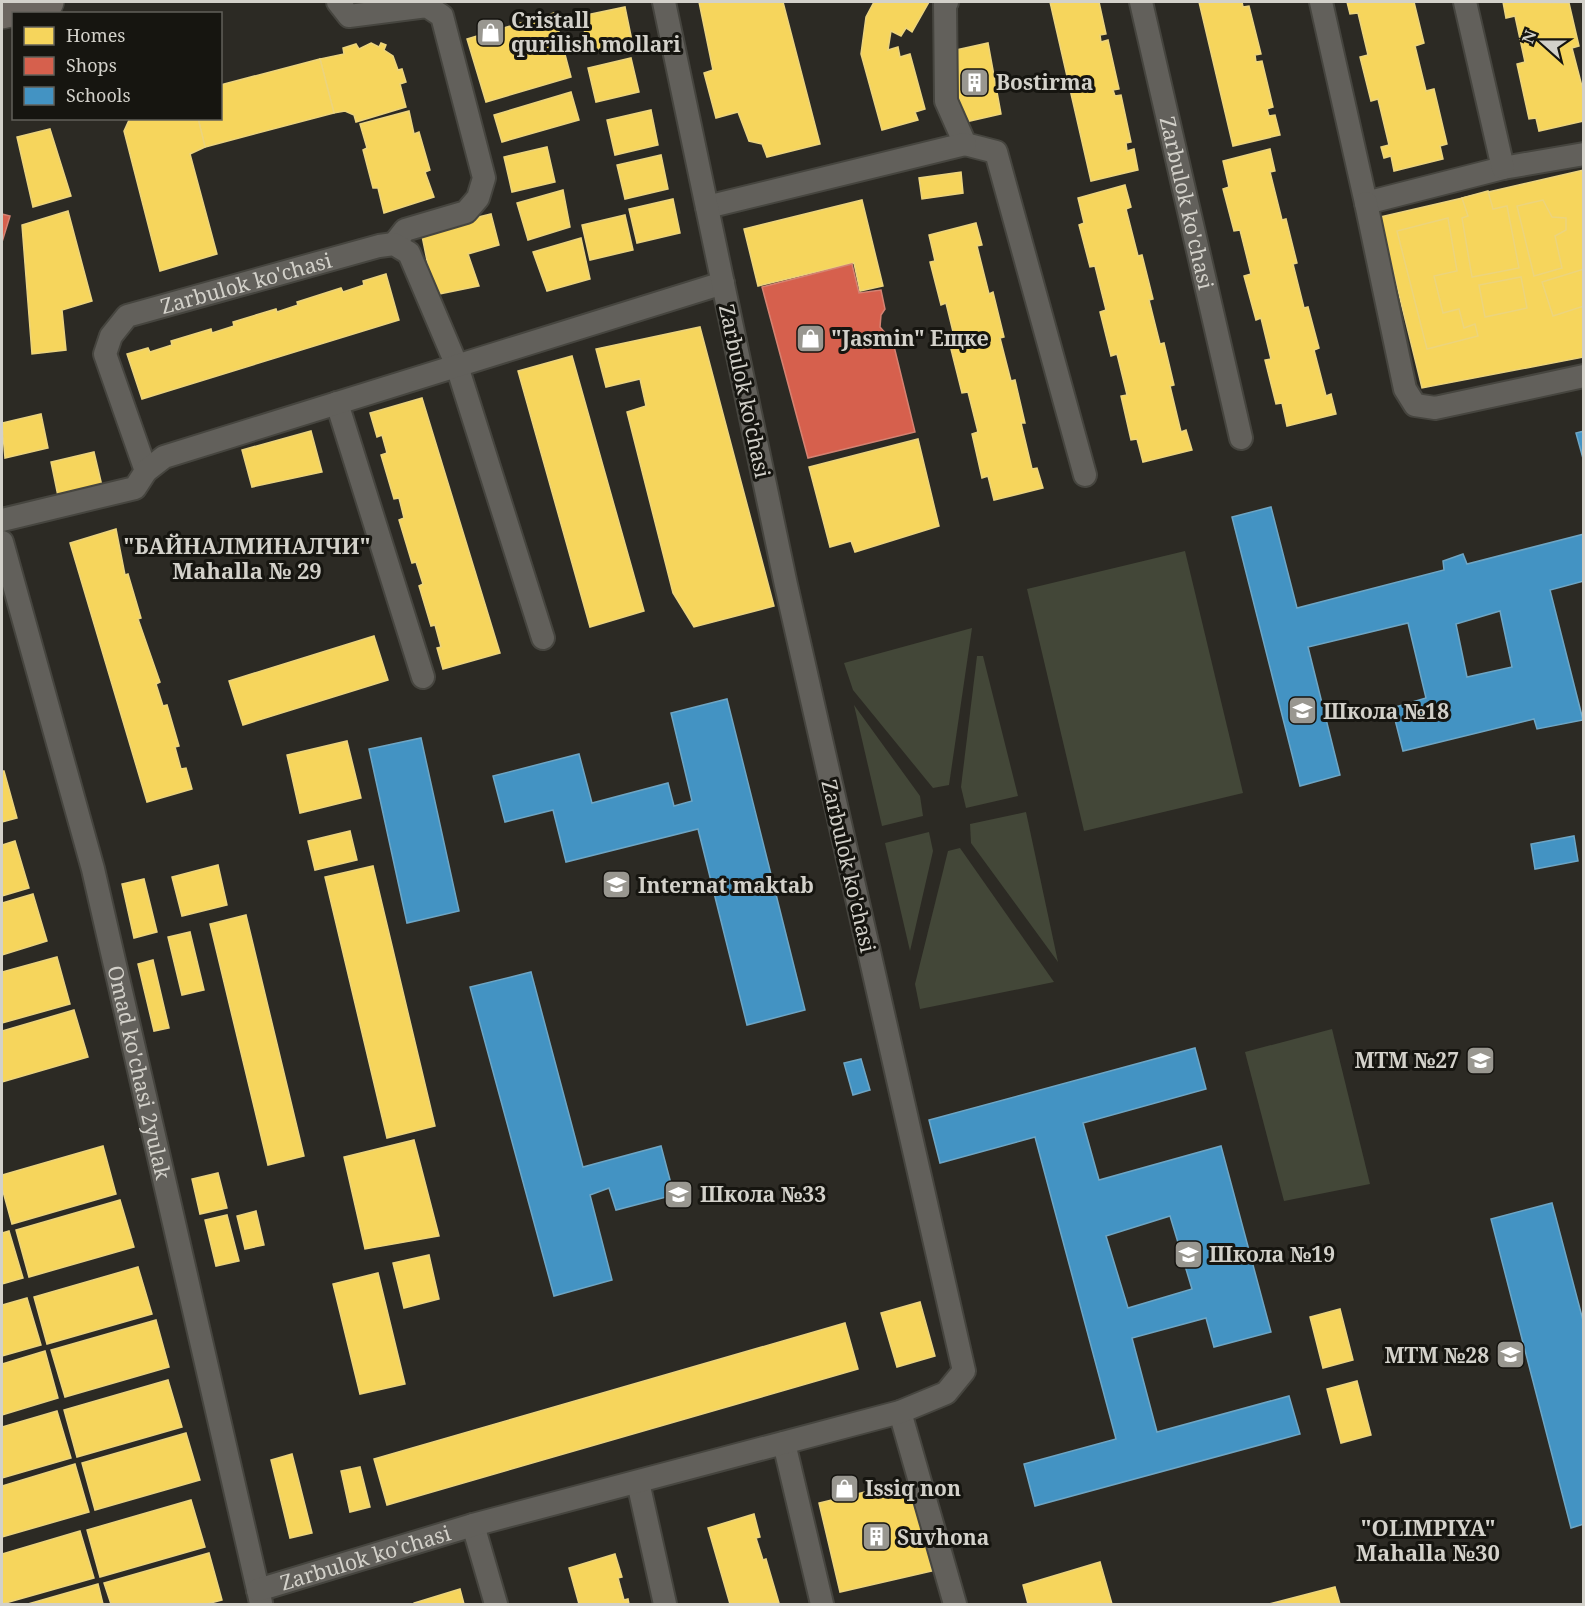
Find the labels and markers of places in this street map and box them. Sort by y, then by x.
place label: Cristall qurilish mollari [511,6,681,58]
shop icon: Cristall qurilish mollari [474,16,506,48]
building icon: Bostirma [959,66,991,98]
place label: Bostirma [996,68,1093,96]
shop icon: "Jasmin" Ещке [794,322,826,354]
place label: "Jasmin" Ещке [831,324,989,352]
school or university icon: Школа №18 [1286,695,1318,727]
place label: Школа №18 [1323,697,1449,725]
school or university icon: Internat maktab [601,869,633,901]
place label: Internat maktab [638,871,814,899]
school or university icon: MTM №27 [1464,1044,1496,1076]
place label: MTM №27 [1355,1046,1459,1074]
school or university icon: Школа №33 [663,1178,695,1210]
place label: Школа №33 [700,1180,826,1208]
school or university icon: Школа №19 [1172,1238,1204,1270]
place label: Школа №19 [1209,1240,1335,1268]
school or university icon: MTM №28 [1494,1339,1526,1371]
place label: MTM №28 [1385,1341,1489,1369]
shop icon: Issiq non [828,1472,860,1504]
place label: Issiq non [865,1474,961,1502]
building icon: Suvhona [860,1521,892,1553]
place label: Suvhona [897,1523,989,1551]

